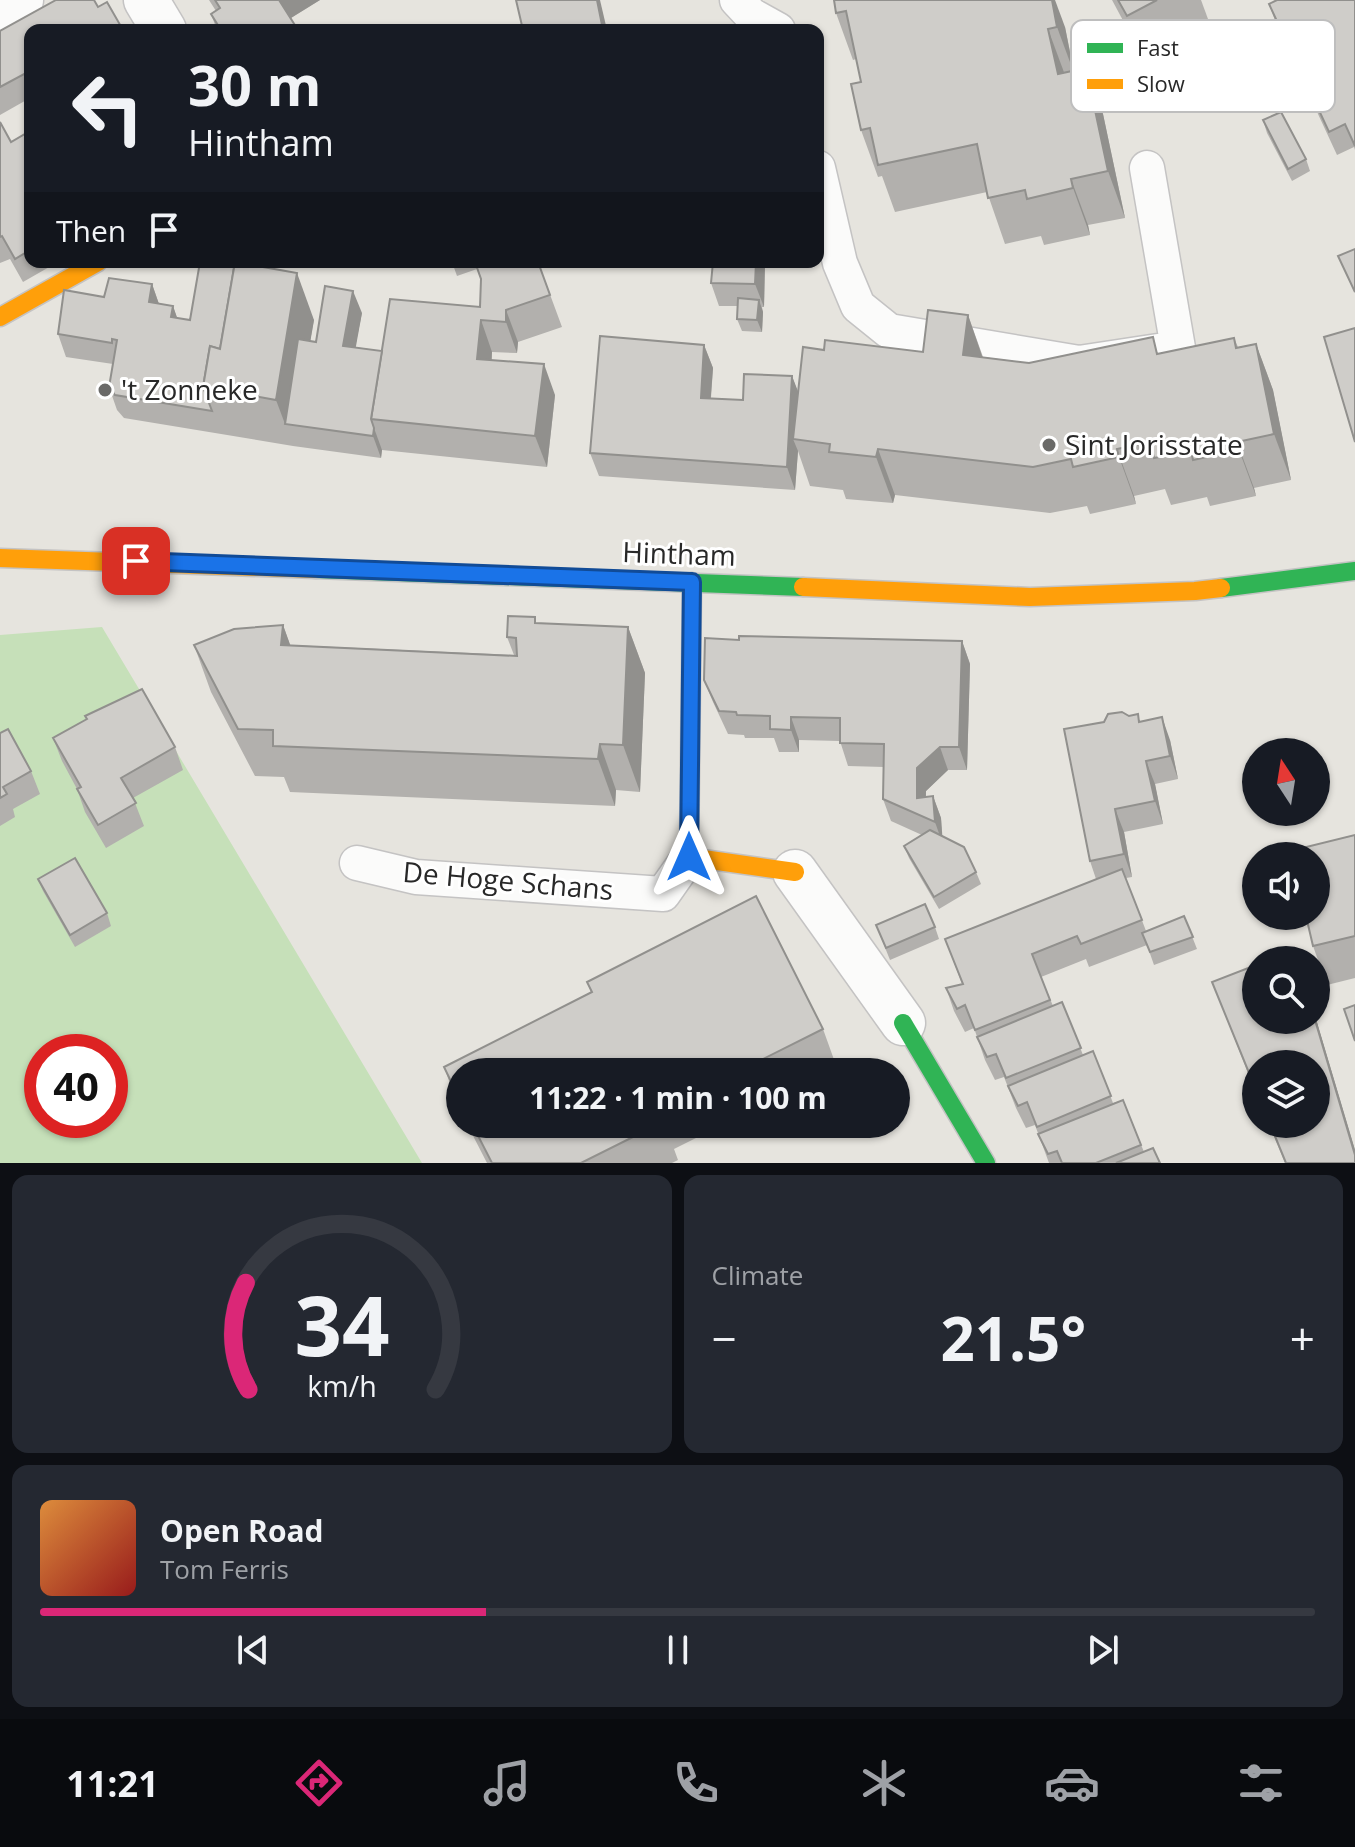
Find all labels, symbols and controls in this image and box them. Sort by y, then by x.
legend [1071,20,1335,112]
text: Fast [1137,32,1179,62]
text: 30 m [188,46,322,122]
icon: left [56,56,160,160]
text: Slow [1137,68,1185,98]
text: Hintham [188,118,334,167]
icon: arrive [142,208,186,252]
text: Then [56,210,126,251]
place label: 't Zonneke [121,370,258,408]
marker: 't Zonneke [96,381,114,399]
place label: Sint Jorisstate [1065,425,1243,463]
marker: Sint Jorisstate [1040,436,1058,454]
pin [102,527,170,595]
street label: Hintham [622,532,736,574]
icon: arrive [114,539,158,583]
north arrow [1242,738,1330,826]
map controls [1242,738,1330,1138]
position arrow [647,815,731,899]
button: sound [1242,842,1330,930]
street label: De Hoge Schans [401,852,615,908]
button: search [1242,946,1330,1034]
speed limit sign: 40 [24,1034,128,1138]
button: layers [1242,1050,1330,1138]
text: 11:22 · 1 min · 100 m [529,1077,827,1118]
text: Climate [712,1257,803,1293]
text: 34 [294,1267,389,1380]
text: 21.5° [940,1297,1086,1379]
text: − [712,1308,737,1368]
text: + [1290,1308,1315,1368]
text: km/h [307,1366,376,1405]
text: Open Road [160,1510,324,1551]
text: Tom Ferris [160,1551,289,1587]
icon: previous [231,1628,275,1672]
icon: pause [656,1628,700,1672]
icon: next [1081,1628,1125,1672]
icon: directions [291,1755,347,1811]
icon: music [479,1755,535,1811]
icon: phone [668,1755,724,1811]
icon: climate [856,1755,912,1811]
icon: car [1044,1755,1100,1811]
icon: filters [1233,1755,1289,1811]
text: 11:21 [66,1759,159,1808]

